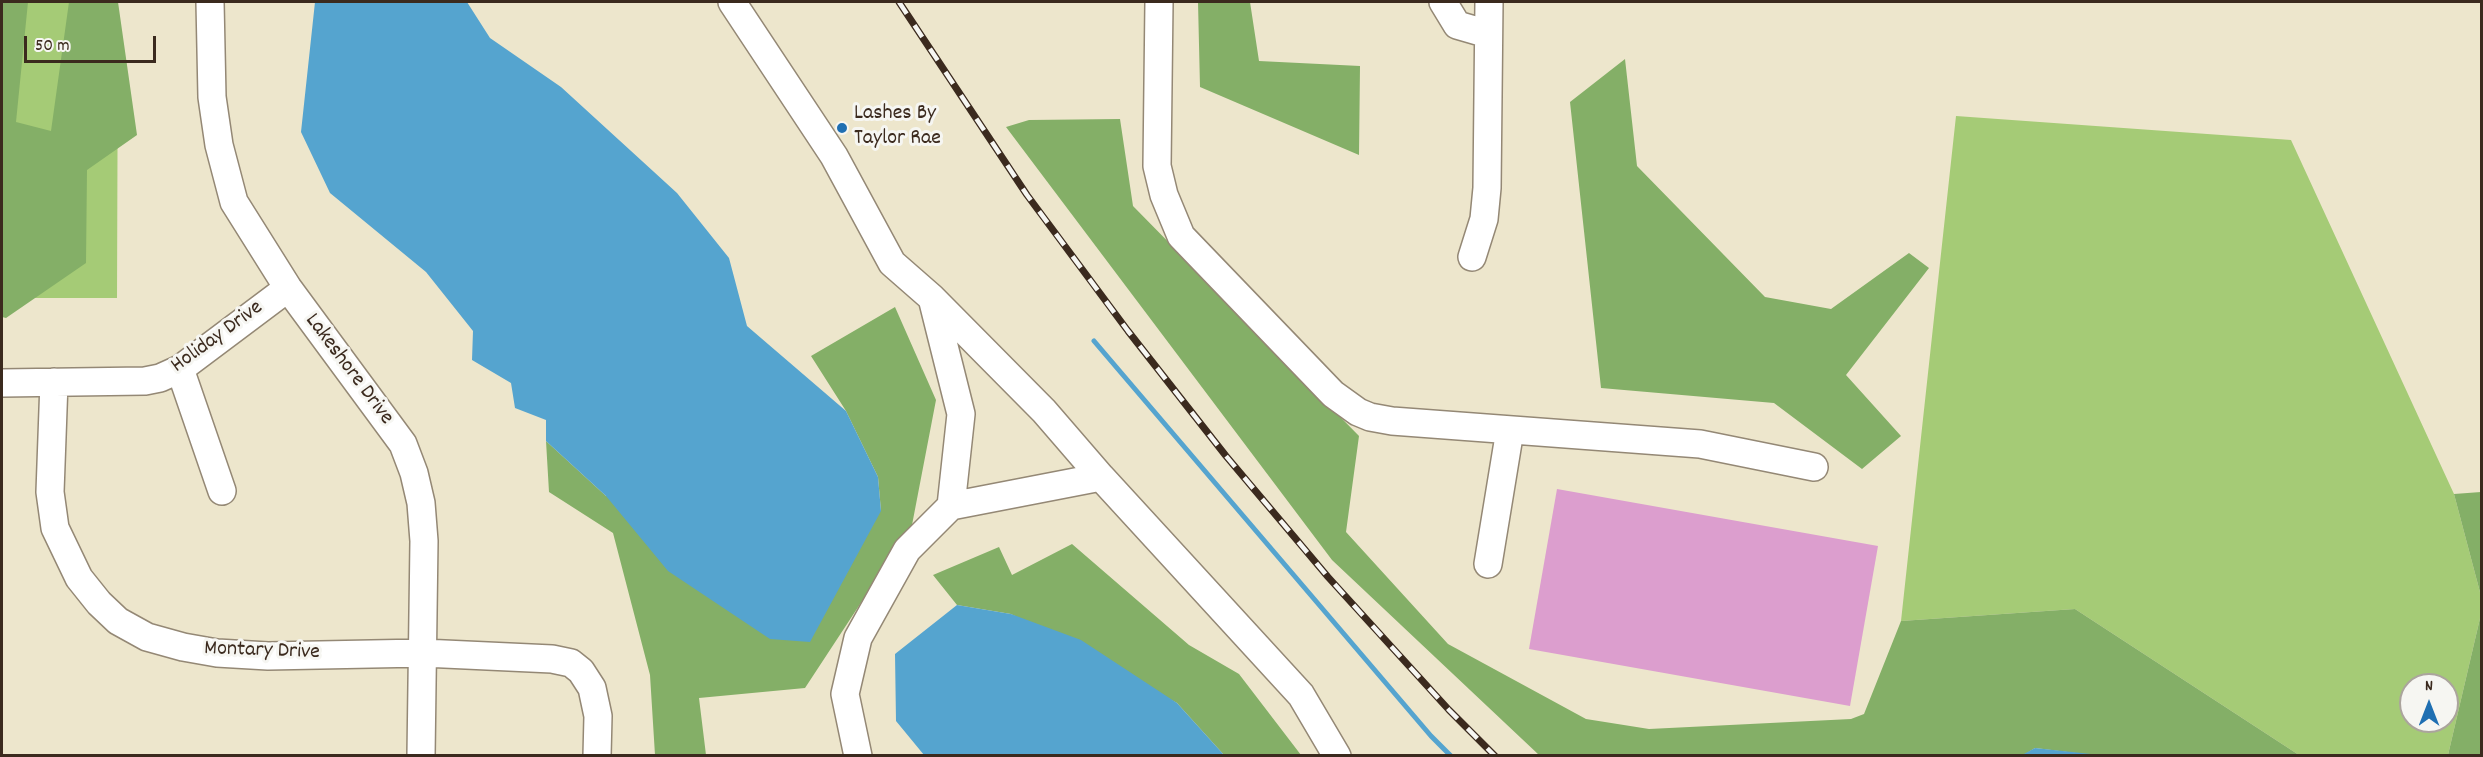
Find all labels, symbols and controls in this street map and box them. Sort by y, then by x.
scale bar [27,24,159,62]
text: 50 m [35,34,70,59]
place label: Lashes By Taylor Rae [854,102,941,154]
marker: Lashes By Taylor Rae [835,121,849,135]
street label: Holiday Drive [167,296,269,380]
street label: Lakeshore Drive [298,309,398,431]
street label: Montary Drive [204,637,320,667]
north arrow [2399,673,2459,733]
text: N [2425,675,2433,698]

